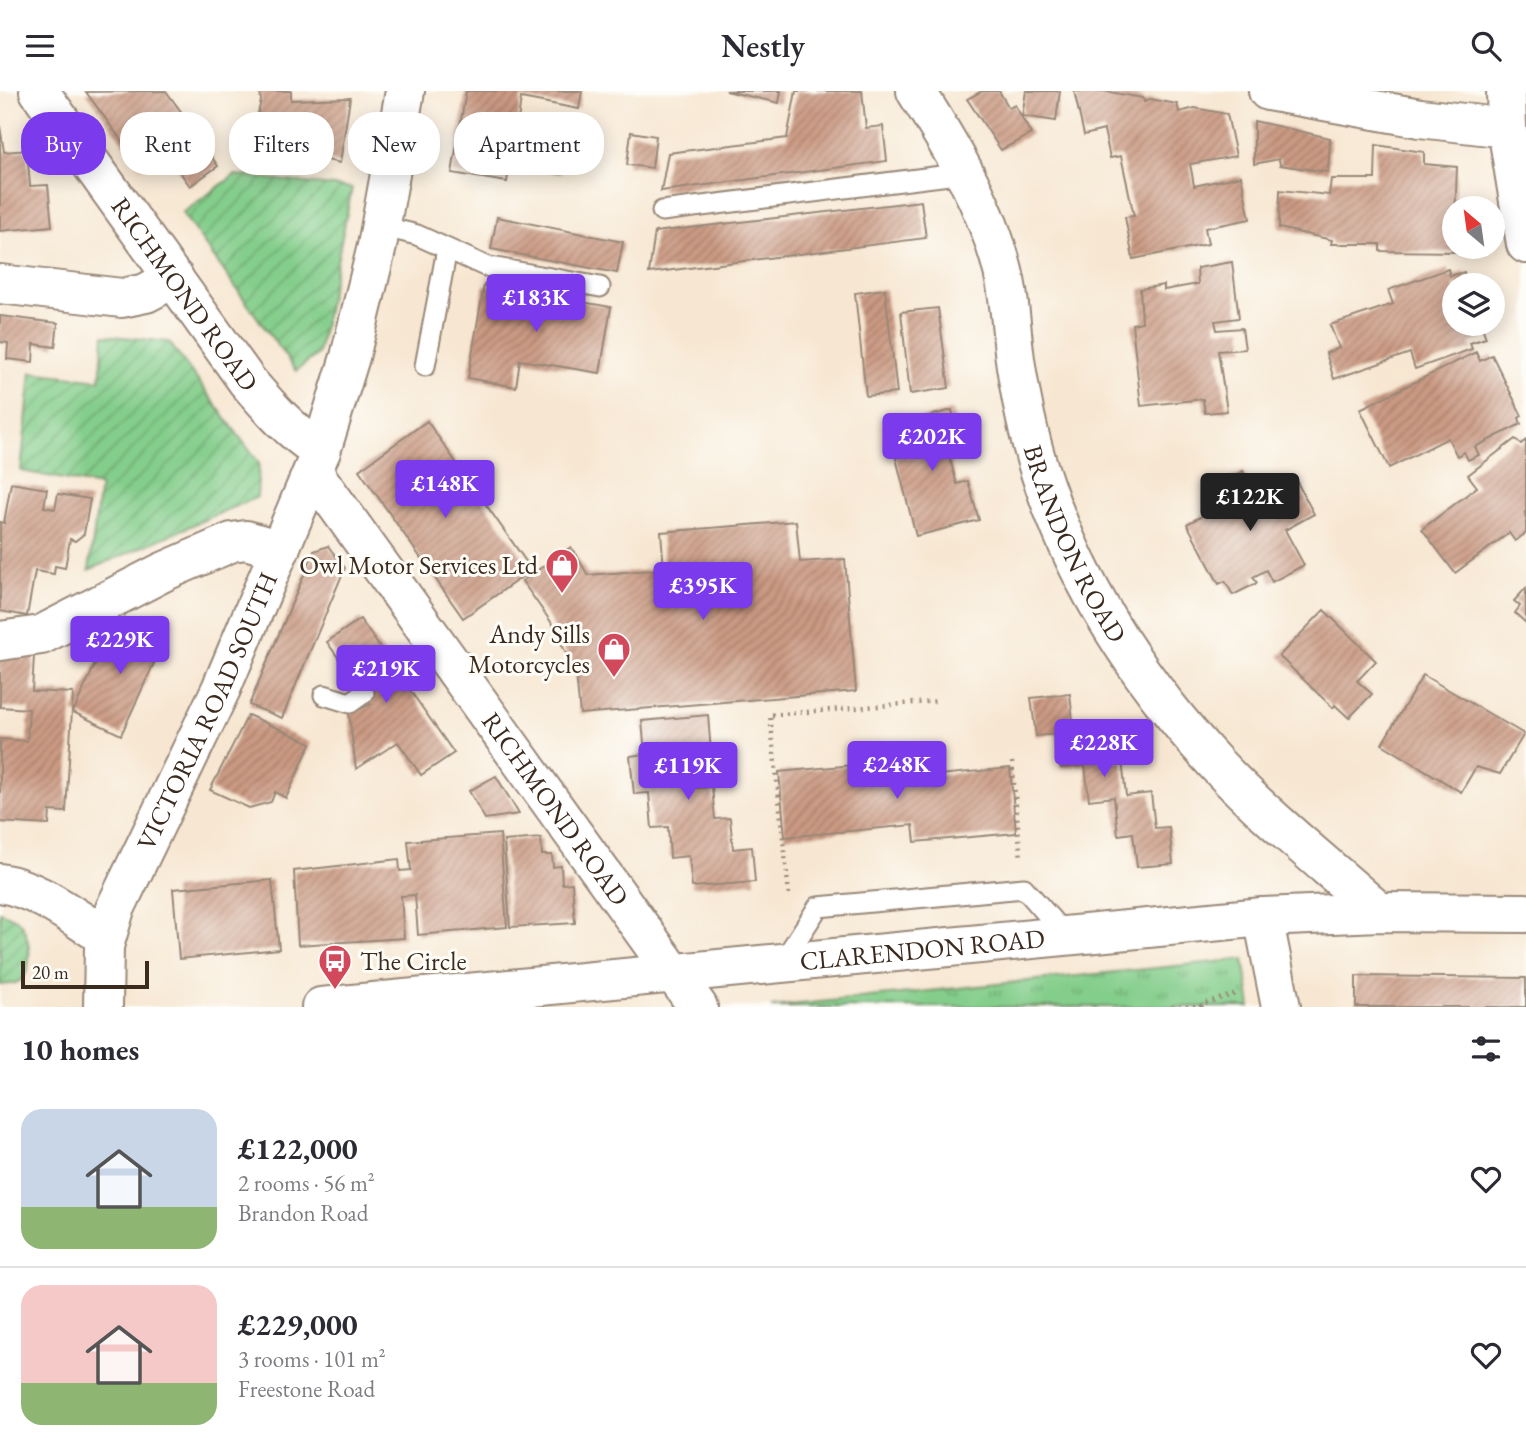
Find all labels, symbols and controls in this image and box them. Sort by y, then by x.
text: Nestly [721,25,805,67]
icon: menu [21,27,59,65]
icon: search [1467,27,1505,65]
chip: Buy [21,112,106,175]
chip: Rent [120,112,215,175]
chip: Filters [229,112,334,175]
chip: New [348,112,440,175]
chip: Apartment [454,112,604,175]
street label: RICHMOND ROAD [104,190,266,398]
north arrow [1442,196,1505,259]
map controls [1442,196,1505,336]
button: layers [1442,273,1505,336]
pin: £183K [487,275,585,334]
text: £183K [502,282,570,312]
pin: £202K [883,413,981,473]
text: £202K [898,421,966,451]
street label: BRANDON ROAD [1016,441,1134,649]
pin: £148K [396,461,494,520]
text: £148K [411,468,479,498]
pin: £122K [1201,473,1299,533]
text: £122K [1216,481,1284,511]
shop icon: Owl Motor Services Ltd [543,546,581,595]
place label: Owl Motor Services Ltd [299,548,539,582]
pin: £395K [654,563,752,622]
street label: VICTORIA ROAD SOUTH [129,567,285,856]
text: £395K [669,570,737,600]
pin: £229K [71,617,169,676]
place label: Andy Sills Motorcycles [468,617,590,681]
text: £229K [86,624,154,654]
shop icon: Andy Sills Motorcycles [595,630,633,679]
pin: £219K [337,645,435,705]
text: £219K [352,653,420,683]
street label: RICHMOND ROAD [474,705,637,912]
pin: £228K [1055,719,1153,779]
text: £228K [1070,727,1138,757]
pin: £248K [848,741,946,801]
pin: £119K [639,743,737,802]
text: £248K [863,749,931,779]
text: £119K [654,750,722,780]
street label: CLARENDON ROAD [798,921,1046,978]
bus stop icon: The Circle [316,942,354,991]
place label: The Circle [360,944,467,978]
scale bar [21,958,149,990]
text: 20 m [32,960,69,985]
text: 10 homes [21,1030,139,1069]
icon: filters [1467,1030,1505,1068]
text: £122,000 [238,1129,358,1168]
icon: home [77,1137,161,1221]
icon: heart [1467,1160,1505,1198]
text: 2 rooms · 56 m² [238,1168,375,1198]
text: Brandon Road [238,1198,368,1228]
text: £229,000 [238,1305,358,1344]
icon: home [77,1313,161,1397]
icon: heart [1467,1336,1505,1374]
text: 3 rooms · 101 m² [238,1344,386,1374]
text: Freestone Road [238,1374,375,1404]

